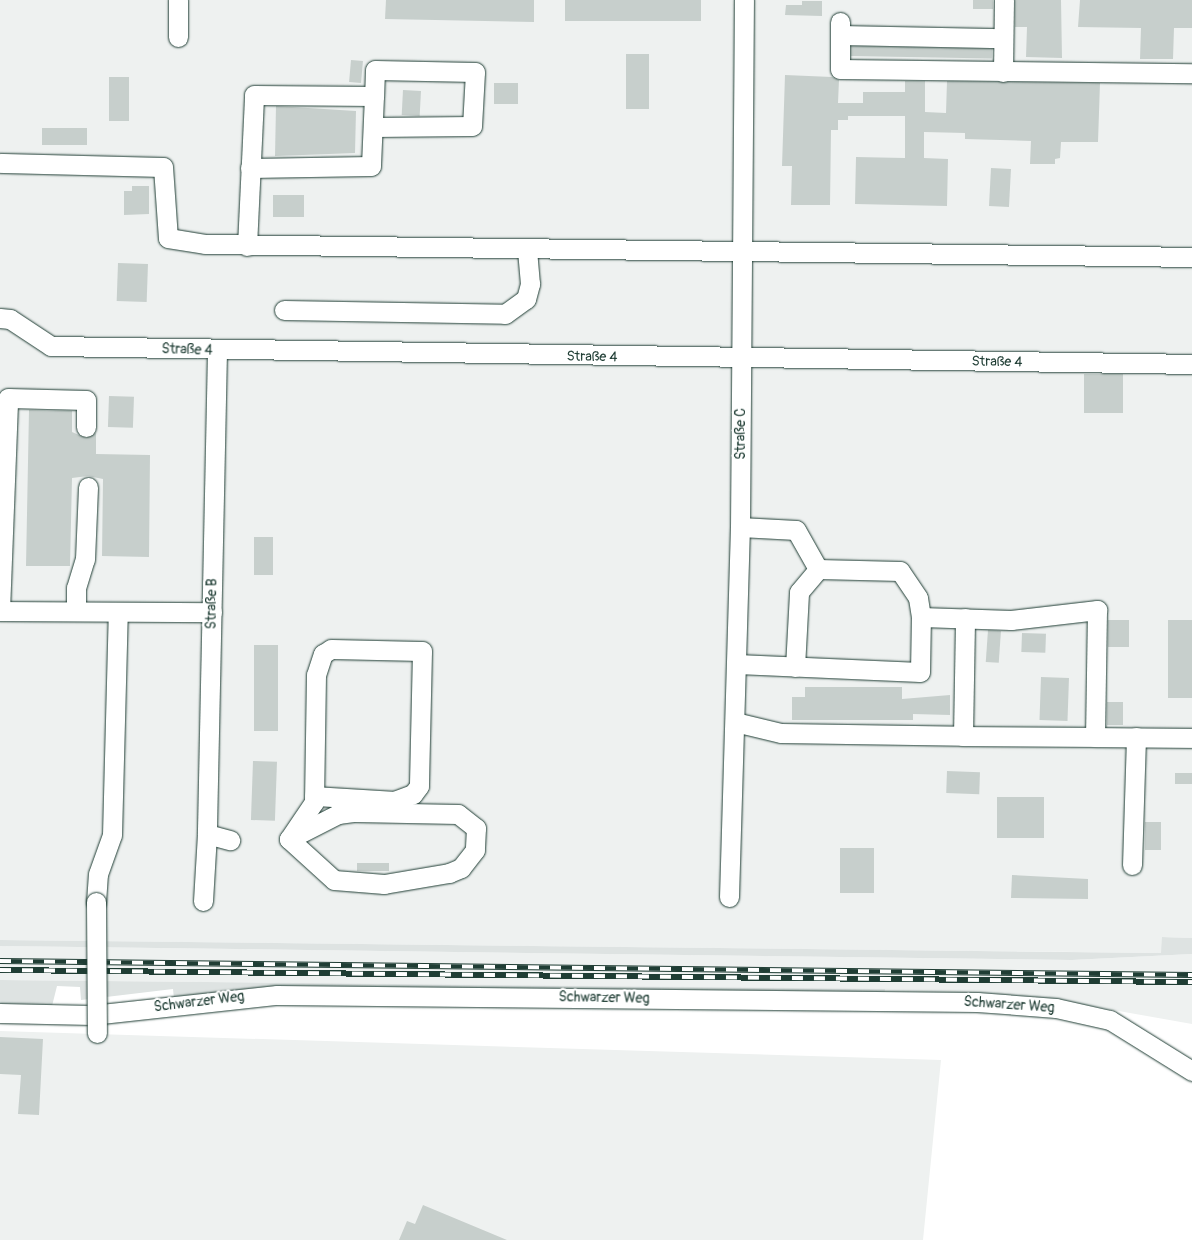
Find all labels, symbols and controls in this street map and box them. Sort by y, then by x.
street label: Straße 4 [161,341,213,359]
street label: Straße 4 [566,348,618,366]
street label: Straße 4 [971,353,1023,371]
street label: Straße C [733,408,749,460]
street label: Straße B [203,578,221,630]
street label: Schwarzer Weg [153,988,245,1016]
street label: Schwarzer Weg [558,989,650,1007]
street label: Schwarzer Weg [963,993,1055,1017]

